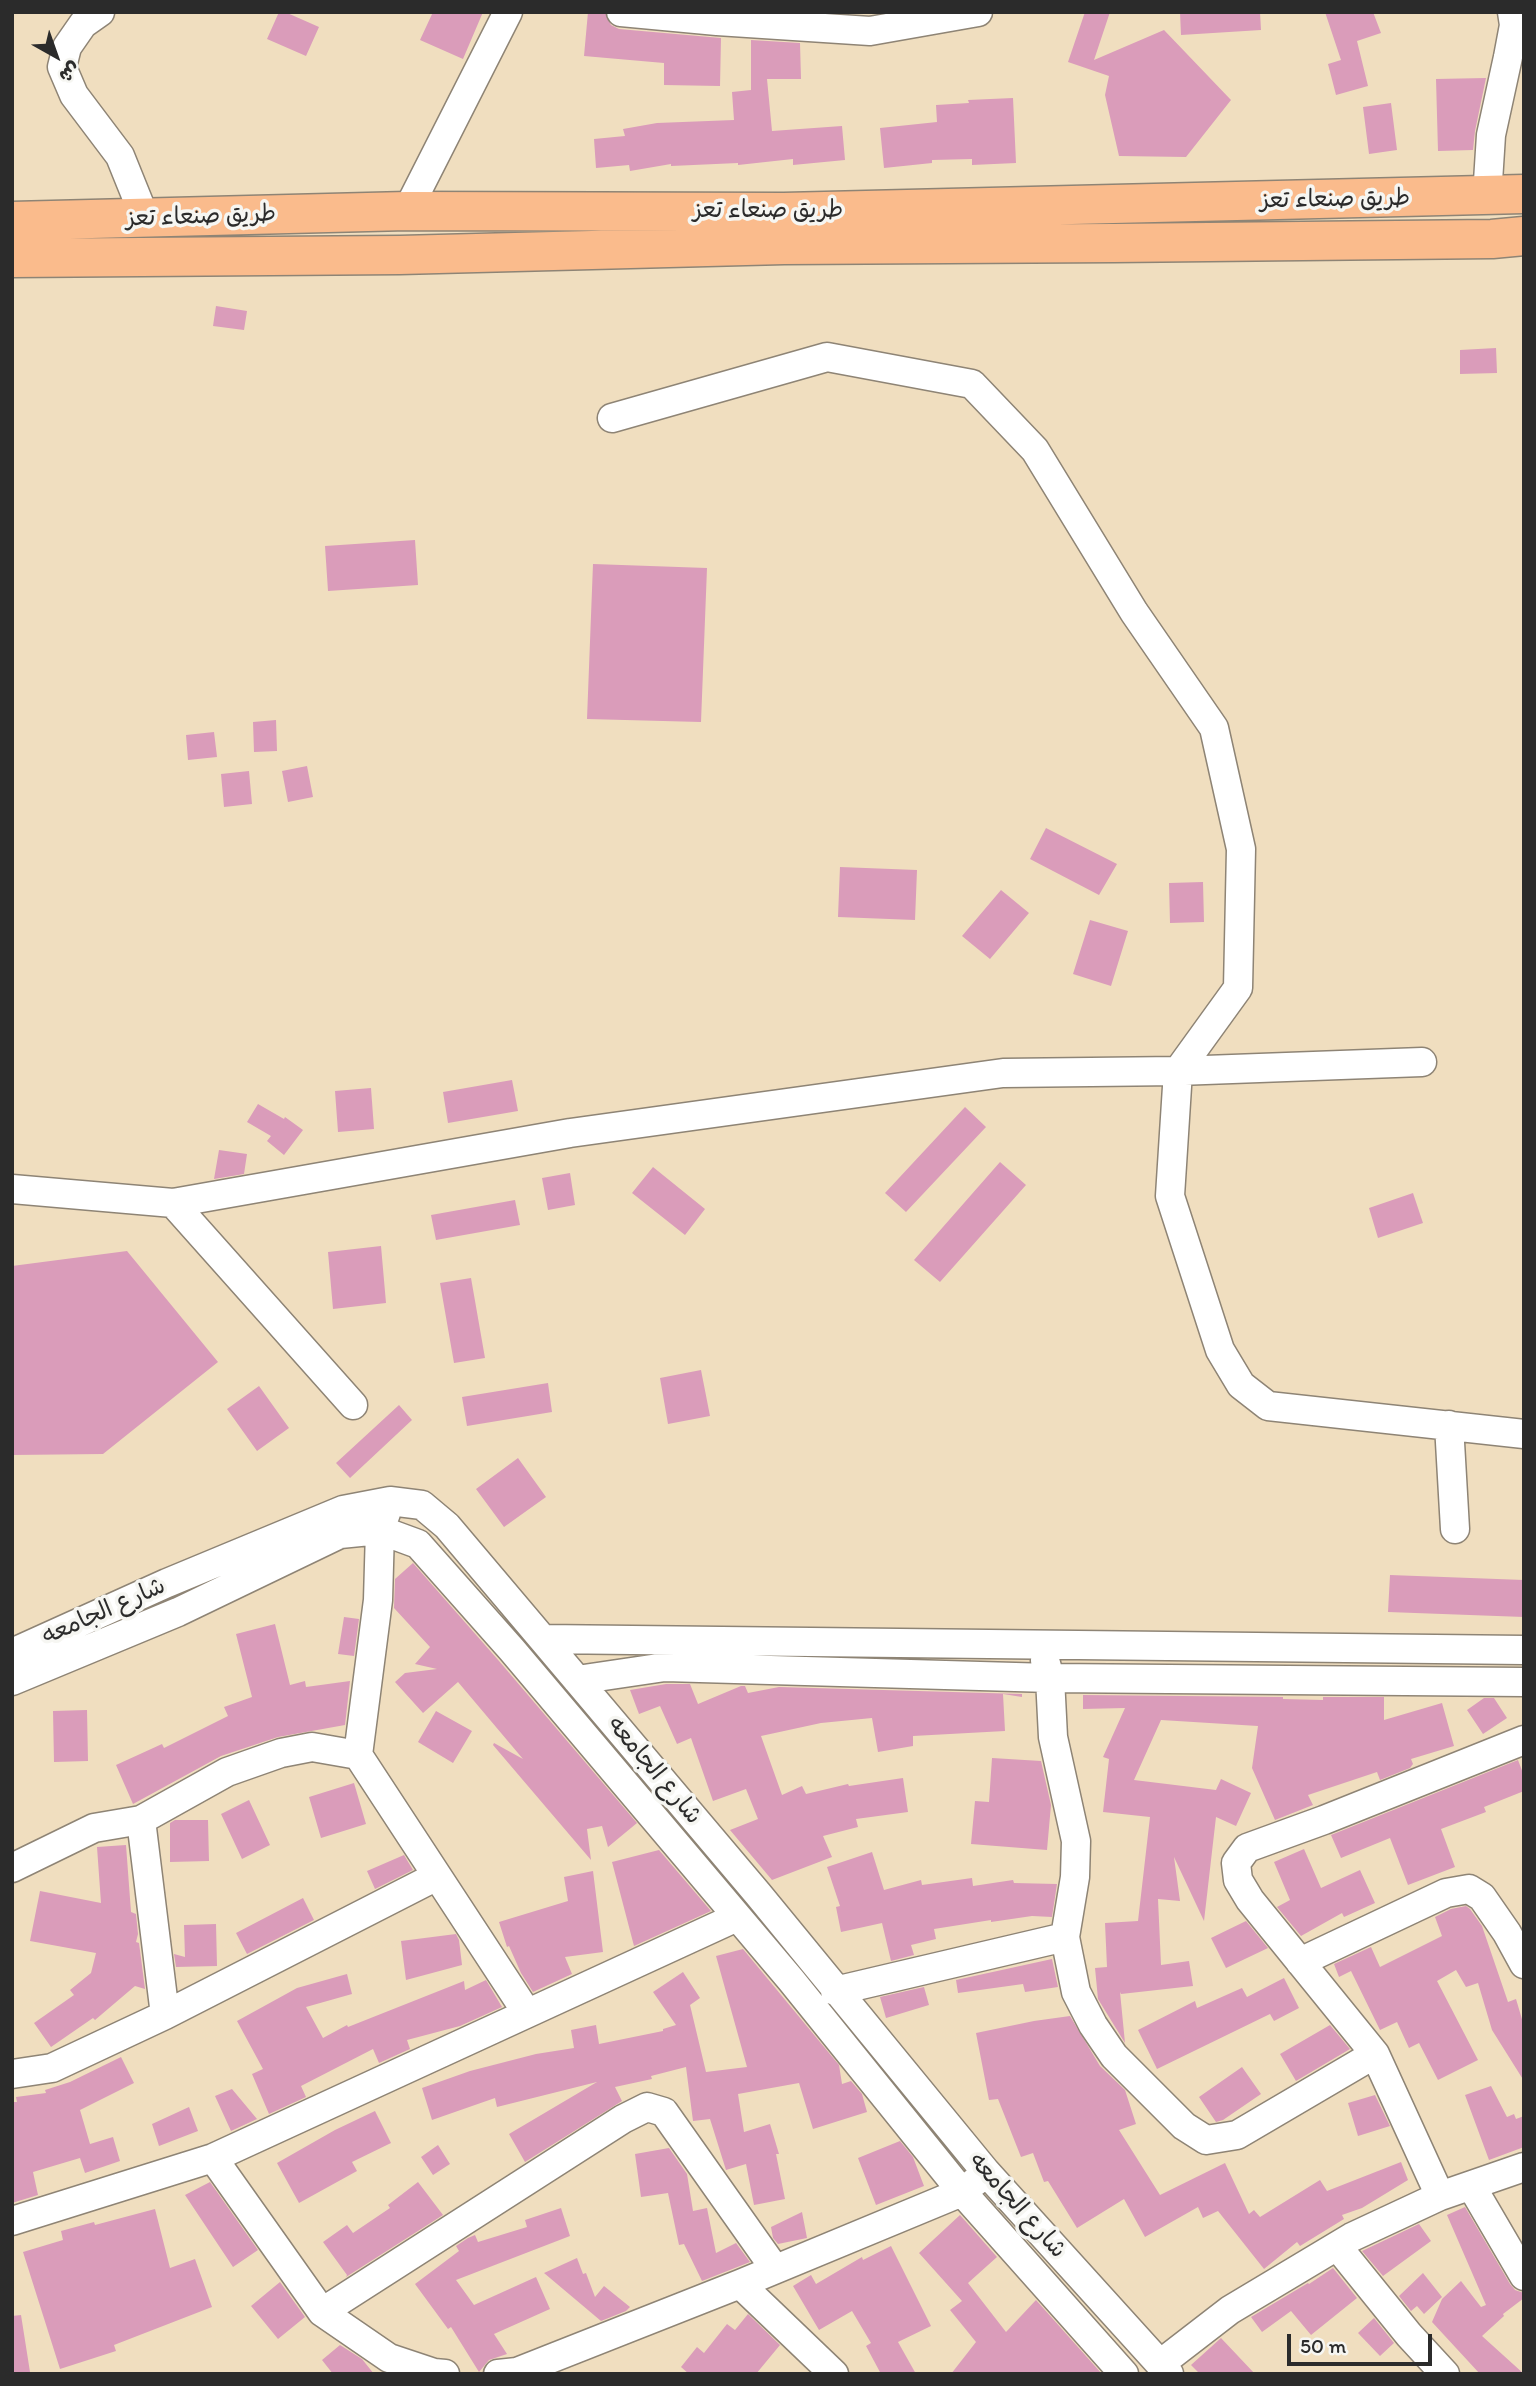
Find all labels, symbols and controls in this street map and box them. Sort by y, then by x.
north arrow [21,21,91,91]
text: ش [54,57,85,88]
street label: طريق صنعاء تعز [1260,184,1410,216]
street label: طريق صنعاء تعز [693,197,843,225]
street label: طريق صنعاء تعز [125,200,277,234]
street label: شارع الجامعه [38,1572,170,1652]
street label: شارع الجامعه [601,1711,707,1831]
street label: شارع الجامعه [962,2147,1072,2265]
scale bar [1291,2320,1436,2364]
text: 50 m [1300,2333,1346,2358]

